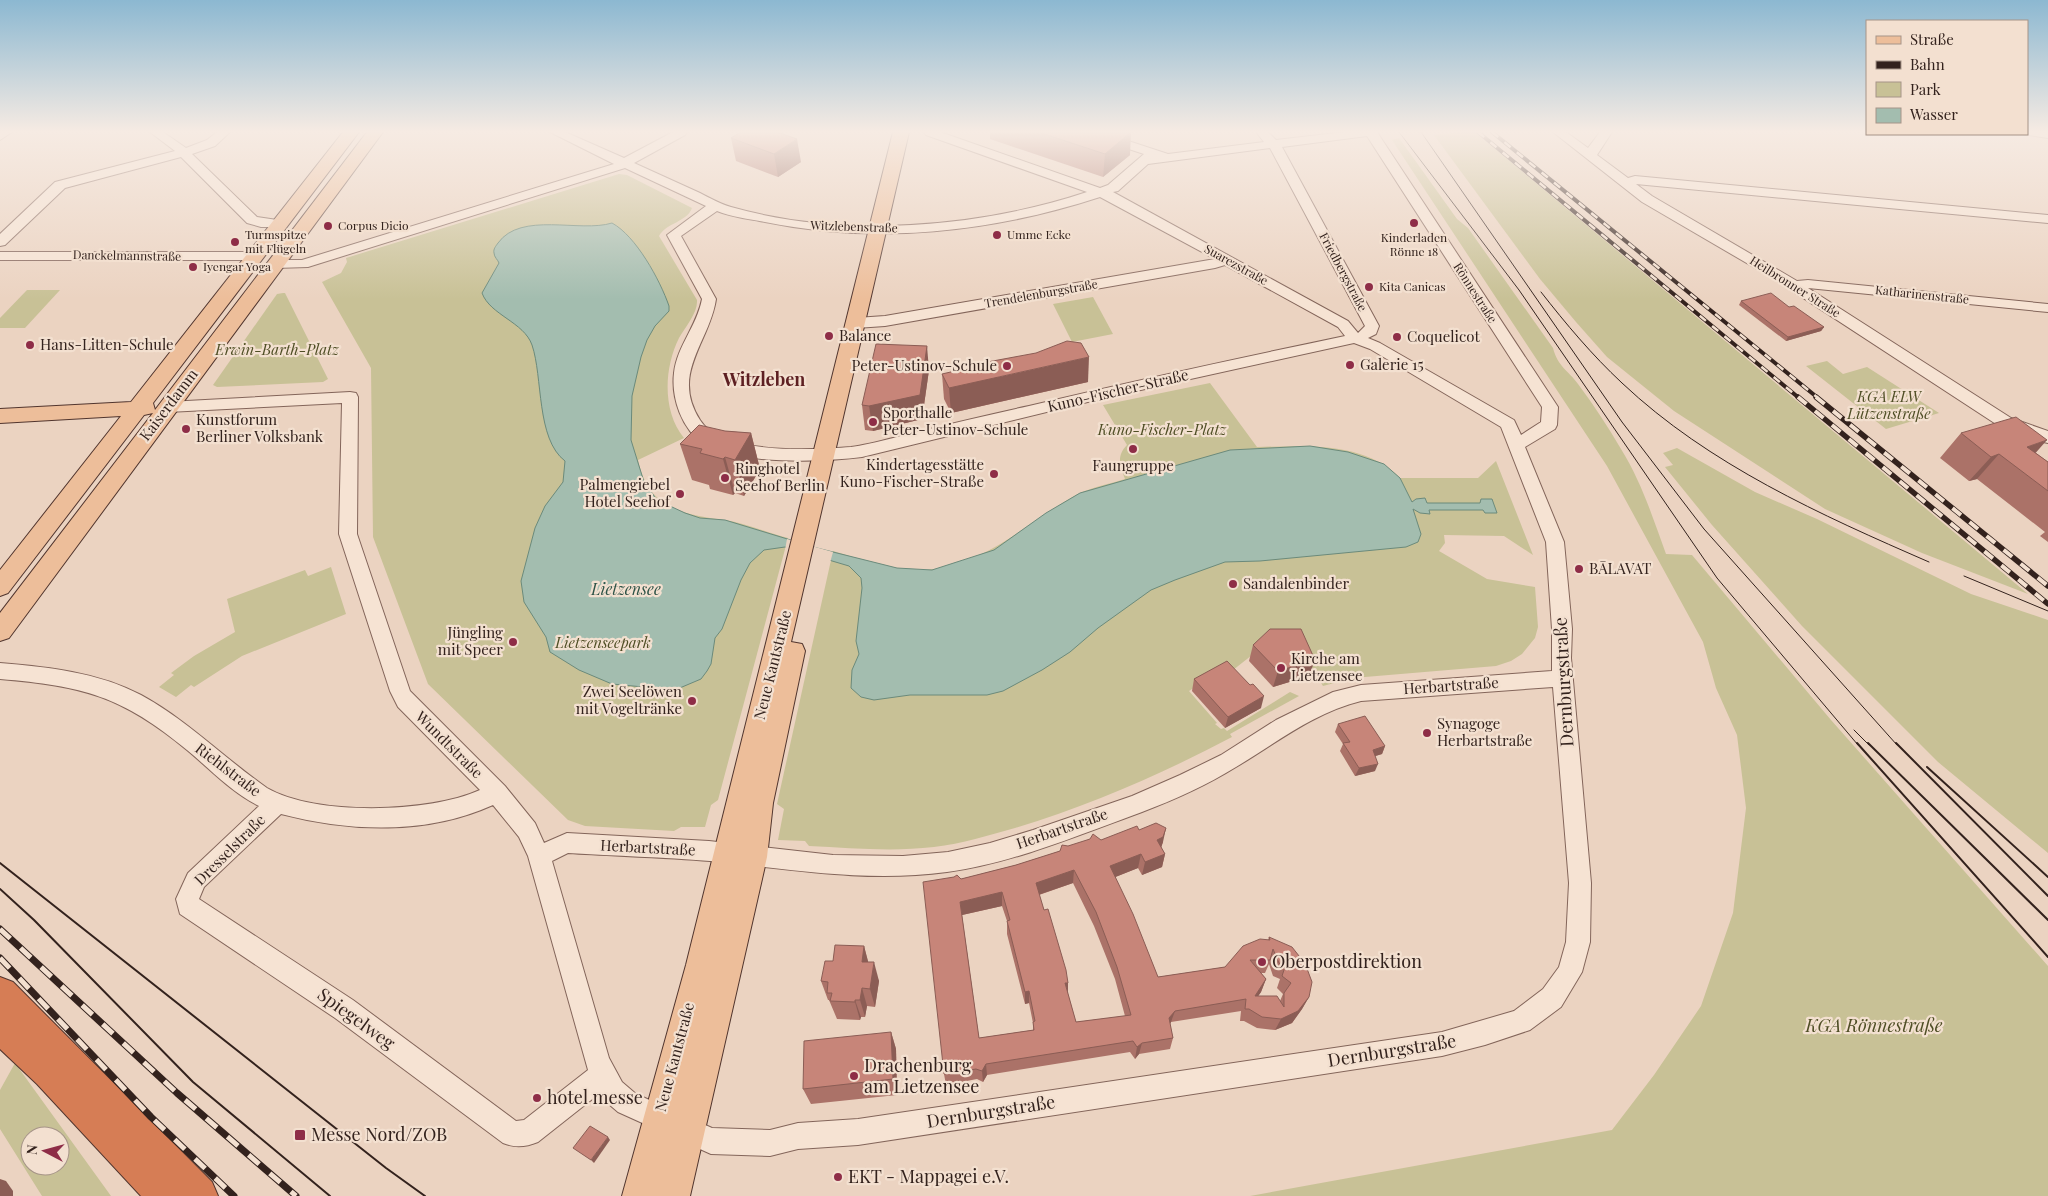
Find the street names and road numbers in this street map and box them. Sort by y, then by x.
street label: Witzlebenstraße [809,216,898,236]
street label: Friedbergstraße [1316,229,1371,314]
street label: Suarezstraße [1202,240,1271,288]
street label: Danckelmannstraße [73,246,181,264]
street label: Heilbronner Straße [1747,252,1844,320]
street label: Rönnestraße [1450,259,1501,326]
street label: Trendelenburgstraße [983,275,1099,311]
street label: Katharinenstraße [1874,281,1970,307]
street label: Kaiserdamm [135,364,202,444]
street label: Kuno-Fischer-Straße [1045,364,1190,416]
street label: Neue Kantstraße [749,608,795,722]
street label: Dernburgstraße [1548,617,1578,748]
street label: Herbartstraße [1403,672,1499,698]
street label: Wundtstraße [411,706,488,782]
street label: Riehlstraße [192,738,265,800]
street label: Herbartstraße [1013,803,1110,853]
street label: Dresselstraße [189,809,269,889]
street label: Herbartstraße [600,835,696,859]
street label: Spiegelweg [313,982,401,1055]
street label: Neue Kantstraße [650,1000,698,1113]
street label: Dernburgstraße [1326,1028,1458,1072]
street label: Dernburgstraße [925,1089,1057,1133]

